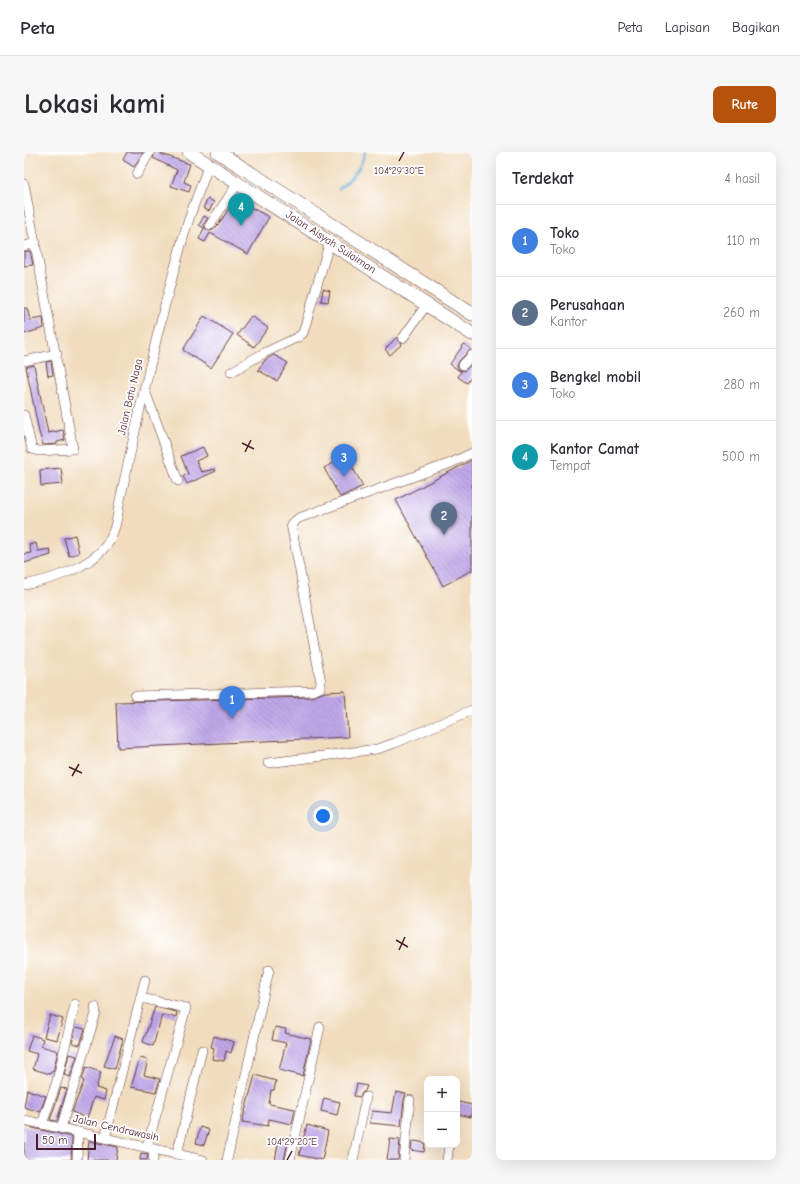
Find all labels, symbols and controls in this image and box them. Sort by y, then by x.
text: Peta [20,17,55,39]
text: Peta [618,19,643,36]
text: Lapisan [665,19,710,36]
text: Bagikan [732,19,780,36]
button: Rute [713,86,776,123]
text: Lokasi kami [24,88,166,120]
text: 104°29'30"E [374,165,424,177]
text: Terdekat [512,169,574,188]
text: 4 hasil [724,171,760,186]
pin: 4 [228,193,254,226]
street label: Jalan Aisyah Sulaiman [283,208,379,276]
text: Toko [550,224,579,242]
text: 1 [522,233,528,248]
text: 110 m [727,233,760,248]
text: Toko [550,242,575,257]
text: Perusahaan [550,296,625,314]
text: 2 [522,305,528,320]
text: 260 m [723,305,760,320]
text: Kantor [550,314,587,329]
street label: Jalan Batu Naga [115,358,145,436]
text: Bengkel mobil [550,368,641,386]
text: 3 [522,377,528,392]
text: 280 m [723,377,760,392]
text: Toko [550,386,575,401]
text: Kantor Camat [550,440,639,458]
pin: 3 [331,444,357,477]
text: 4 [522,449,528,464]
text: 500 m [722,449,760,464]
text: Tempat [550,458,590,473]
pin: 2 [431,502,457,535]
pin: 1 [219,686,245,719]
your location [313,806,333,826]
map controls [424,1076,460,1148]
button: + [424,1076,460,1112]
street label: Jalan Cendrawasih [72,1112,160,1144]
button: − [424,1112,460,1148]
scale bar [36,1132,96,1151]
text: 50 m [42,1134,67,1147]
text: 104°29'20"E [267,1136,317,1148]

